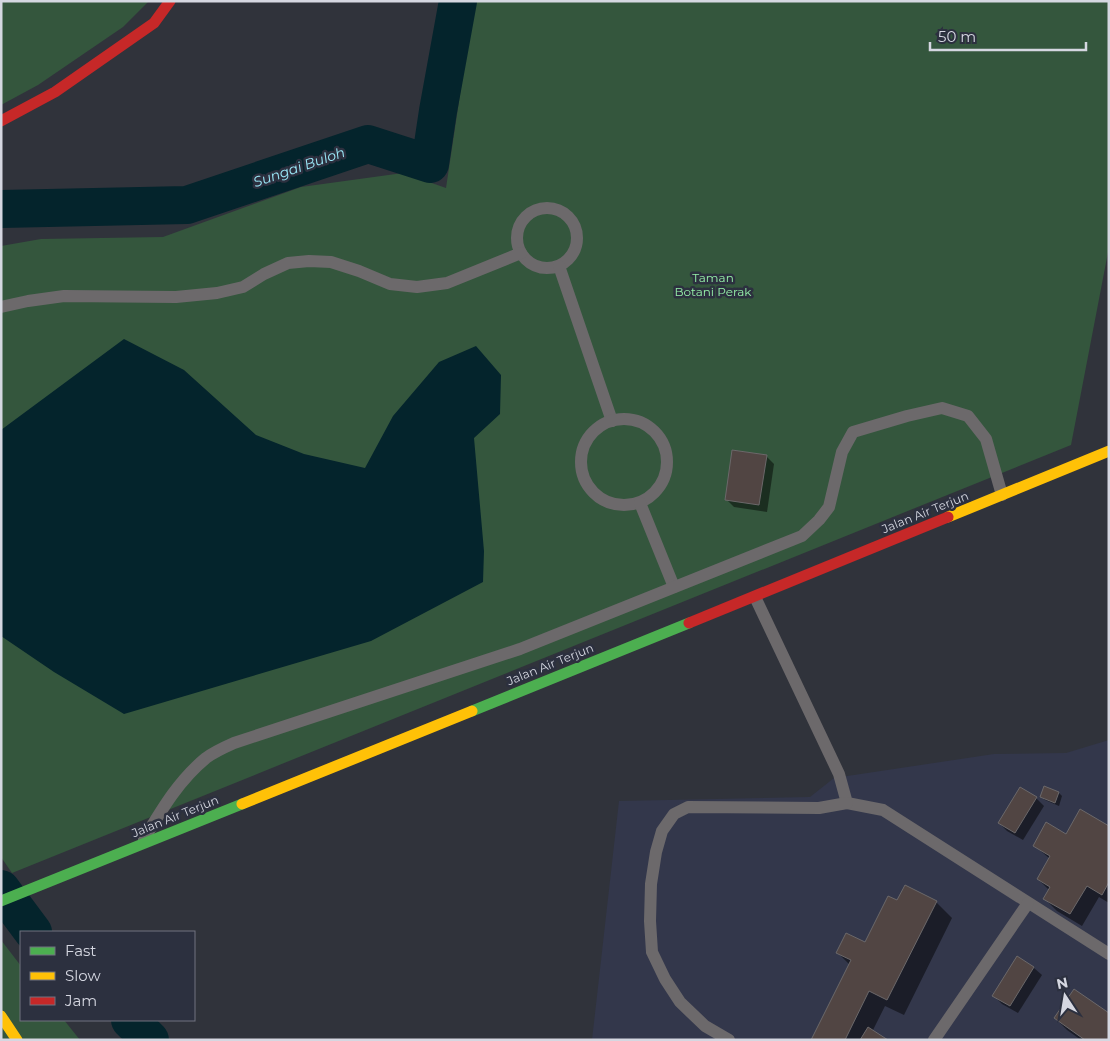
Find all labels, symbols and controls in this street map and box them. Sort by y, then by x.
scale bar [930,20,1086,52]
text: 50 m [938,27,976,46]
water label: Sungai Buloh [251,143,347,191]
park label: Taman Botani Perak [674,270,752,299]
street label: Jalan Air Terjun [879,488,971,537]
street label: Jalan Air Terjun [504,640,596,689]
street label: Jalan Air Terjun [129,792,221,841]
legend [20,931,195,1021]
text: Fast [65,941,96,960]
text: Slow [65,966,101,985]
north arrow [1040,971,1090,1021]
text: N [1055,973,1070,993]
text: Jam [64,991,97,1010]

